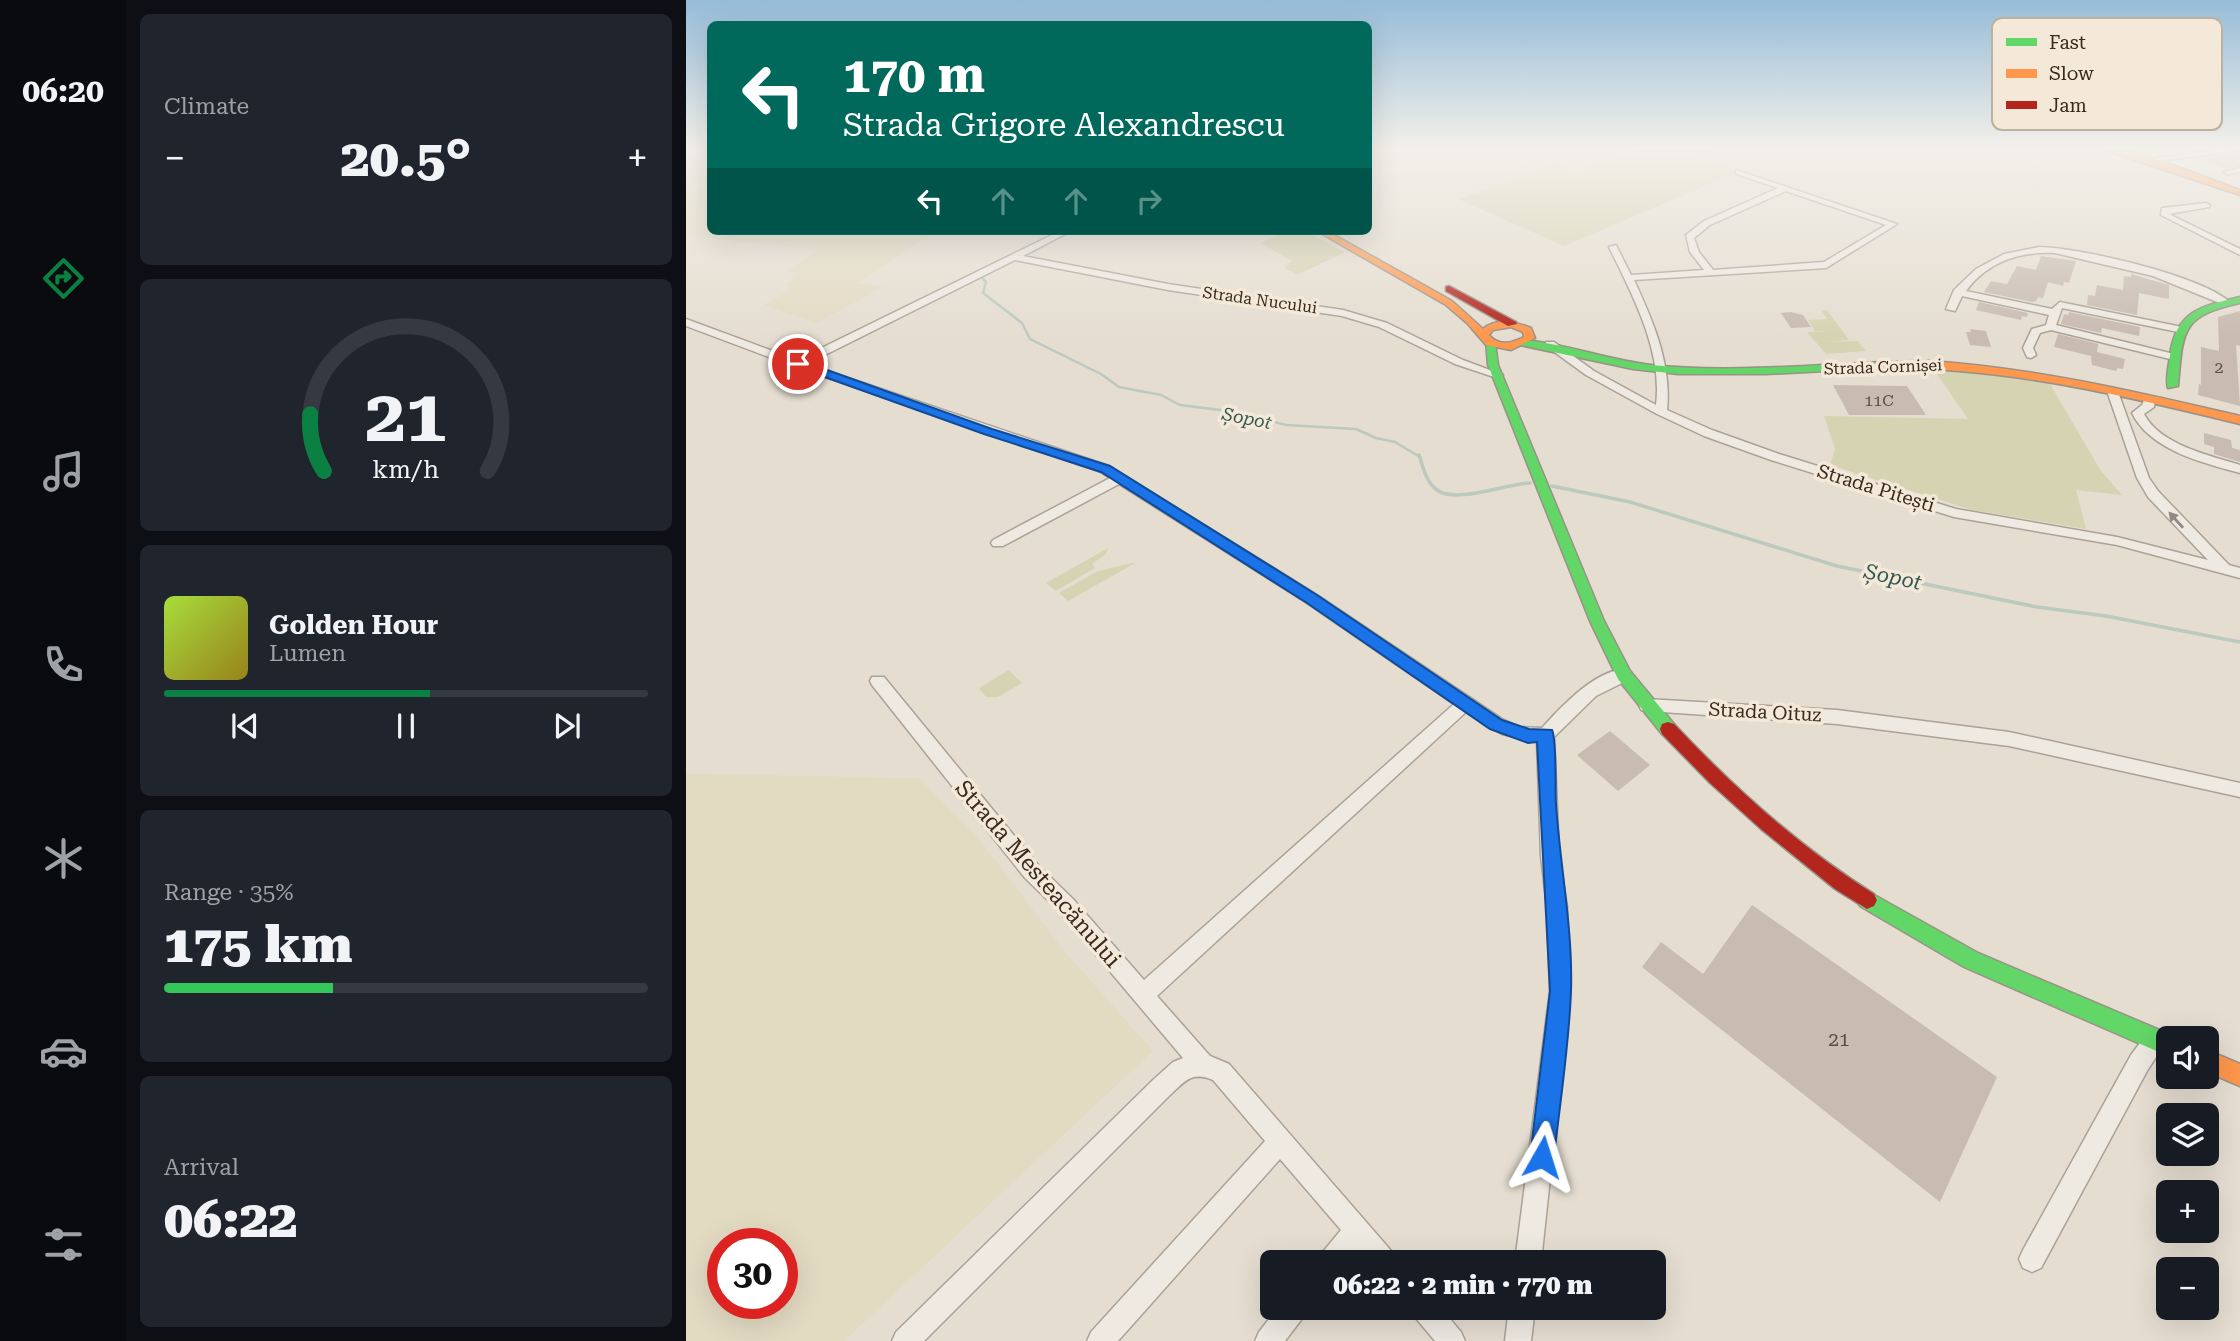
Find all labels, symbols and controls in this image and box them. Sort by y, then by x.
legend [1992,18,2222,130]
text: Fast [2049,31,2086,54]
text: 170 m [843,47,985,104]
icon: left [728,49,819,140]
text: Slow [2049,62,2094,85]
text: 06:20 [22,72,104,110]
text: Climate [164,93,249,120]
text: Jam [2049,94,2087,117]
text: Strada Grigore Alexandrescu [843,106,1285,144]
text: 20.5° [341,128,471,189]
text: − [164,136,185,180]
text: + [627,136,648,180]
icon: left [911,182,949,220]
icon: ahead [984,182,1022,220]
icon: ahead [1057,182,1095,220]
icon: right [1130,182,1168,220]
icon: directions [39,254,88,303]
street label: Strada Nucului [1202,283,1318,317]
pin [768,334,828,394]
icon: arrive [779,345,817,383]
street label: Strada Cornișei [1823,355,1943,380]
house number: 2 [2215,358,2224,377]
text: 21 [365,375,447,460]
house number: 11C [1864,391,1894,410]
water label: Șopot [1219,403,1274,435]
icon: music [39,447,88,496]
text: km/h [373,455,439,484]
street label: Strada Pitești [1814,459,1938,519]
one-way arrow [2168,511,2184,529]
water label: Șopot [1861,559,1924,597]
text: Golden Hour [269,610,438,640]
icon: phone [39,640,88,689]
text: Lumen [269,640,346,667]
street label: Strada Oituz [1708,698,1822,726]
icon: previous [226,707,264,745]
icon: pause [387,707,425,745]
icon: next [548,707,586,745]
street label: Strada Mesteacănului [950,775,1126,973]
icon: climate [39,834,88,883]
text: Range · 35% [164,879,293,906]
text: 175 km [164,914,352,975]
map controls [2156,1026,2219,1320]
button: sound [2156,1026,2219,1089]
icon: car [39,1027,88,1076]
house number: 21 [1828,1028,1850,1051]
button: layers [2156,1103,2219,1166]
position arrow [1505,1120,1579,1194]
text: Arrival [164,1154,239,1181]
button: + [2156,1180,2219,1243]
text: 06:22 [164,1189,298,1250]
icon: filters [39,1220,88,1269]
speed limit sign: 30 [707,1228,798,1319]
button: − [2156,1257,2219,1320]
text: 06:22 · 2 min · 770 m [1333,1270,1593,1300]

